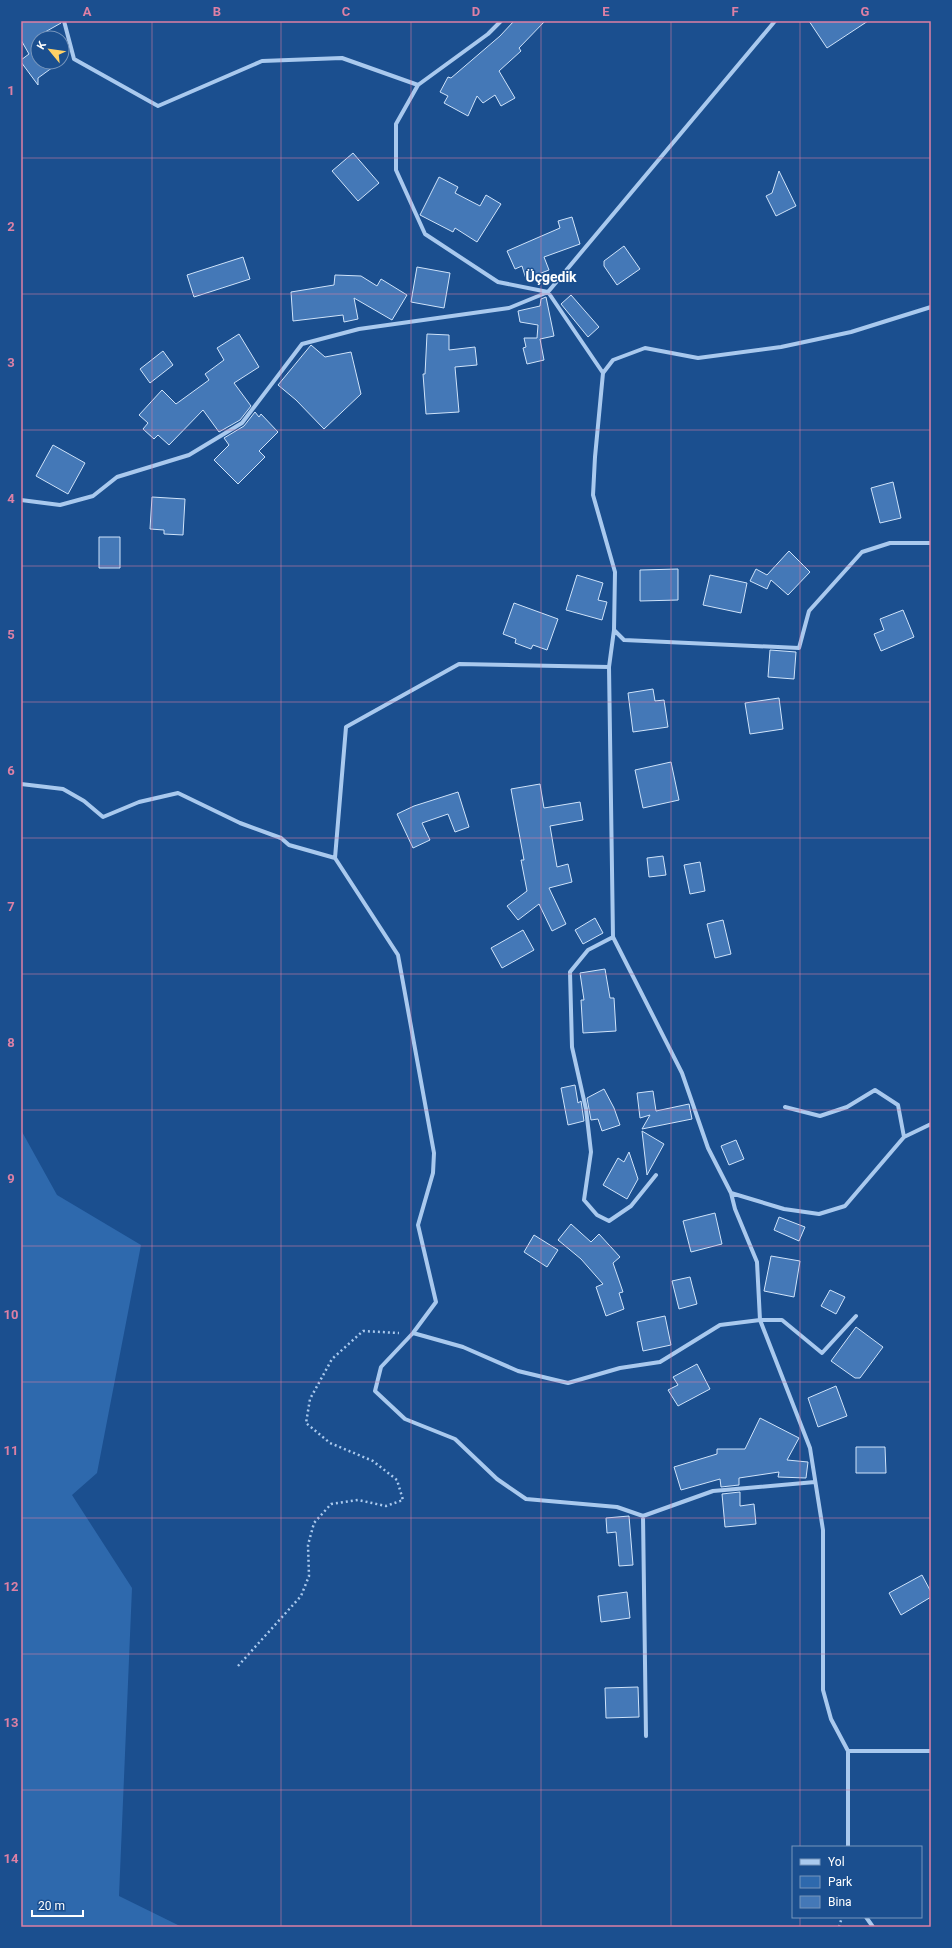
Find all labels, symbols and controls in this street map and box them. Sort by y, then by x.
text: A [83,4,92,19]
text: B [213,4,221,19]
text: C [342,4,351,19]
text: D [472,4,480,19]
text: E [602,4,610,19]
text: F [731,4,739,19]
text: G [861,4,870,19]
north arrow [30,30,70,70]
text: K [34,38,50,52]
text: 1 [7,83,15,98]
text: 2 [7,219,15,234]
district label: Üçgedik [525,269,577,285]
text: 3 [7,355,15,370]
text: 4 [7,491,15,506]
text: 5 [7,627,15,642]
text: 6 [7,763,15,778]
text: 7 [7,899,15,914]
text: 8 [7,1035,15,1050]
text: 9 [7,1171,15,1186]
text: 10 [4,1307,18,1322]
text: 11 [4,1443,18,1458]
text: 12 [4,1579,18,1594]
text: 13 [4,1715,18,1730]
legend [792,1846,922,1918]
text: 14 [4,1851,19,1866]
text: Yol [828,1855,845,1869]
text: Park [828,1875,853,1889]
scale bar [32,1892,83,1918]
text: Bina [828,1895,852,1909]
text: 20 m [38,1899,65,1913]

